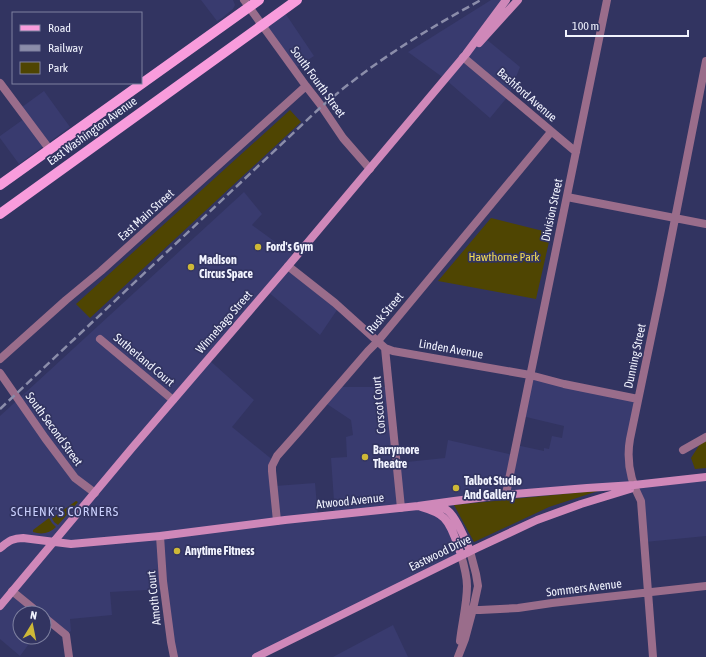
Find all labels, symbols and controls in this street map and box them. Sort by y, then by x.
legend [12,12,142,84]
scale bar [566,12,688,38]
text: 100 m [572,19,599,33]
text: Road [48,21,71,35]
text: Railway [48,41,83,55]
street label: South Fourth Street [288,44,349,121]
text: Park [48,61,69,75]
street label: Bashford Avenue [494,65,560,125]
street label: East Washington Avenue [44,94,140,168]
street label: Division Street [539,177,566,243]
street label: East Main Street [115,186,177,244]
place label: Ford's Gym [266,240,314,254]
marker: Ford's Gym [253,242,263,252]
park label: Hawthorne Park [468,250,540,264]
place label: Madison Circus Space [199,253,254,281]
marker: Madison Circus Space [186,262,196,272]
street label: Winnebago Street [193,287,255,356]
street label: Rusk Street [364,289,407,336]
street label: Dunning Street [621,322,649,390]
street label: Sutherland Court [111,331,178,390]
street label: Linden Avenue [418,336,484,362]
street label: Corscot Court [369,375,388,434]
street label: South Second Street [23,390,86,469]
place label: Barrymore Theatre [373,443,420,471]
marker: Barrymore Theatre [360,452,370,462]
place label: Talbot Studio And Gallery [463,474,522,502]
marker: Talbot Studio And Gallery [451,483,461,493]
street label: Atwood Avenue [315,490,385,512]
district label: SCHENK'S CORNERS [11,504,119,519]
street label: Eastwood Drive [407,532,473,574]
place label: Anytime Fitness [184,544,255,558]
marker: Anytime Fitness [172,546,182,556]
street label: Amoth Court [144,569,164,626]
street label: Sommers Avenue [545,576,623,600]
north arrow [12,605,52,645]
text: N [29,609,38,622]

